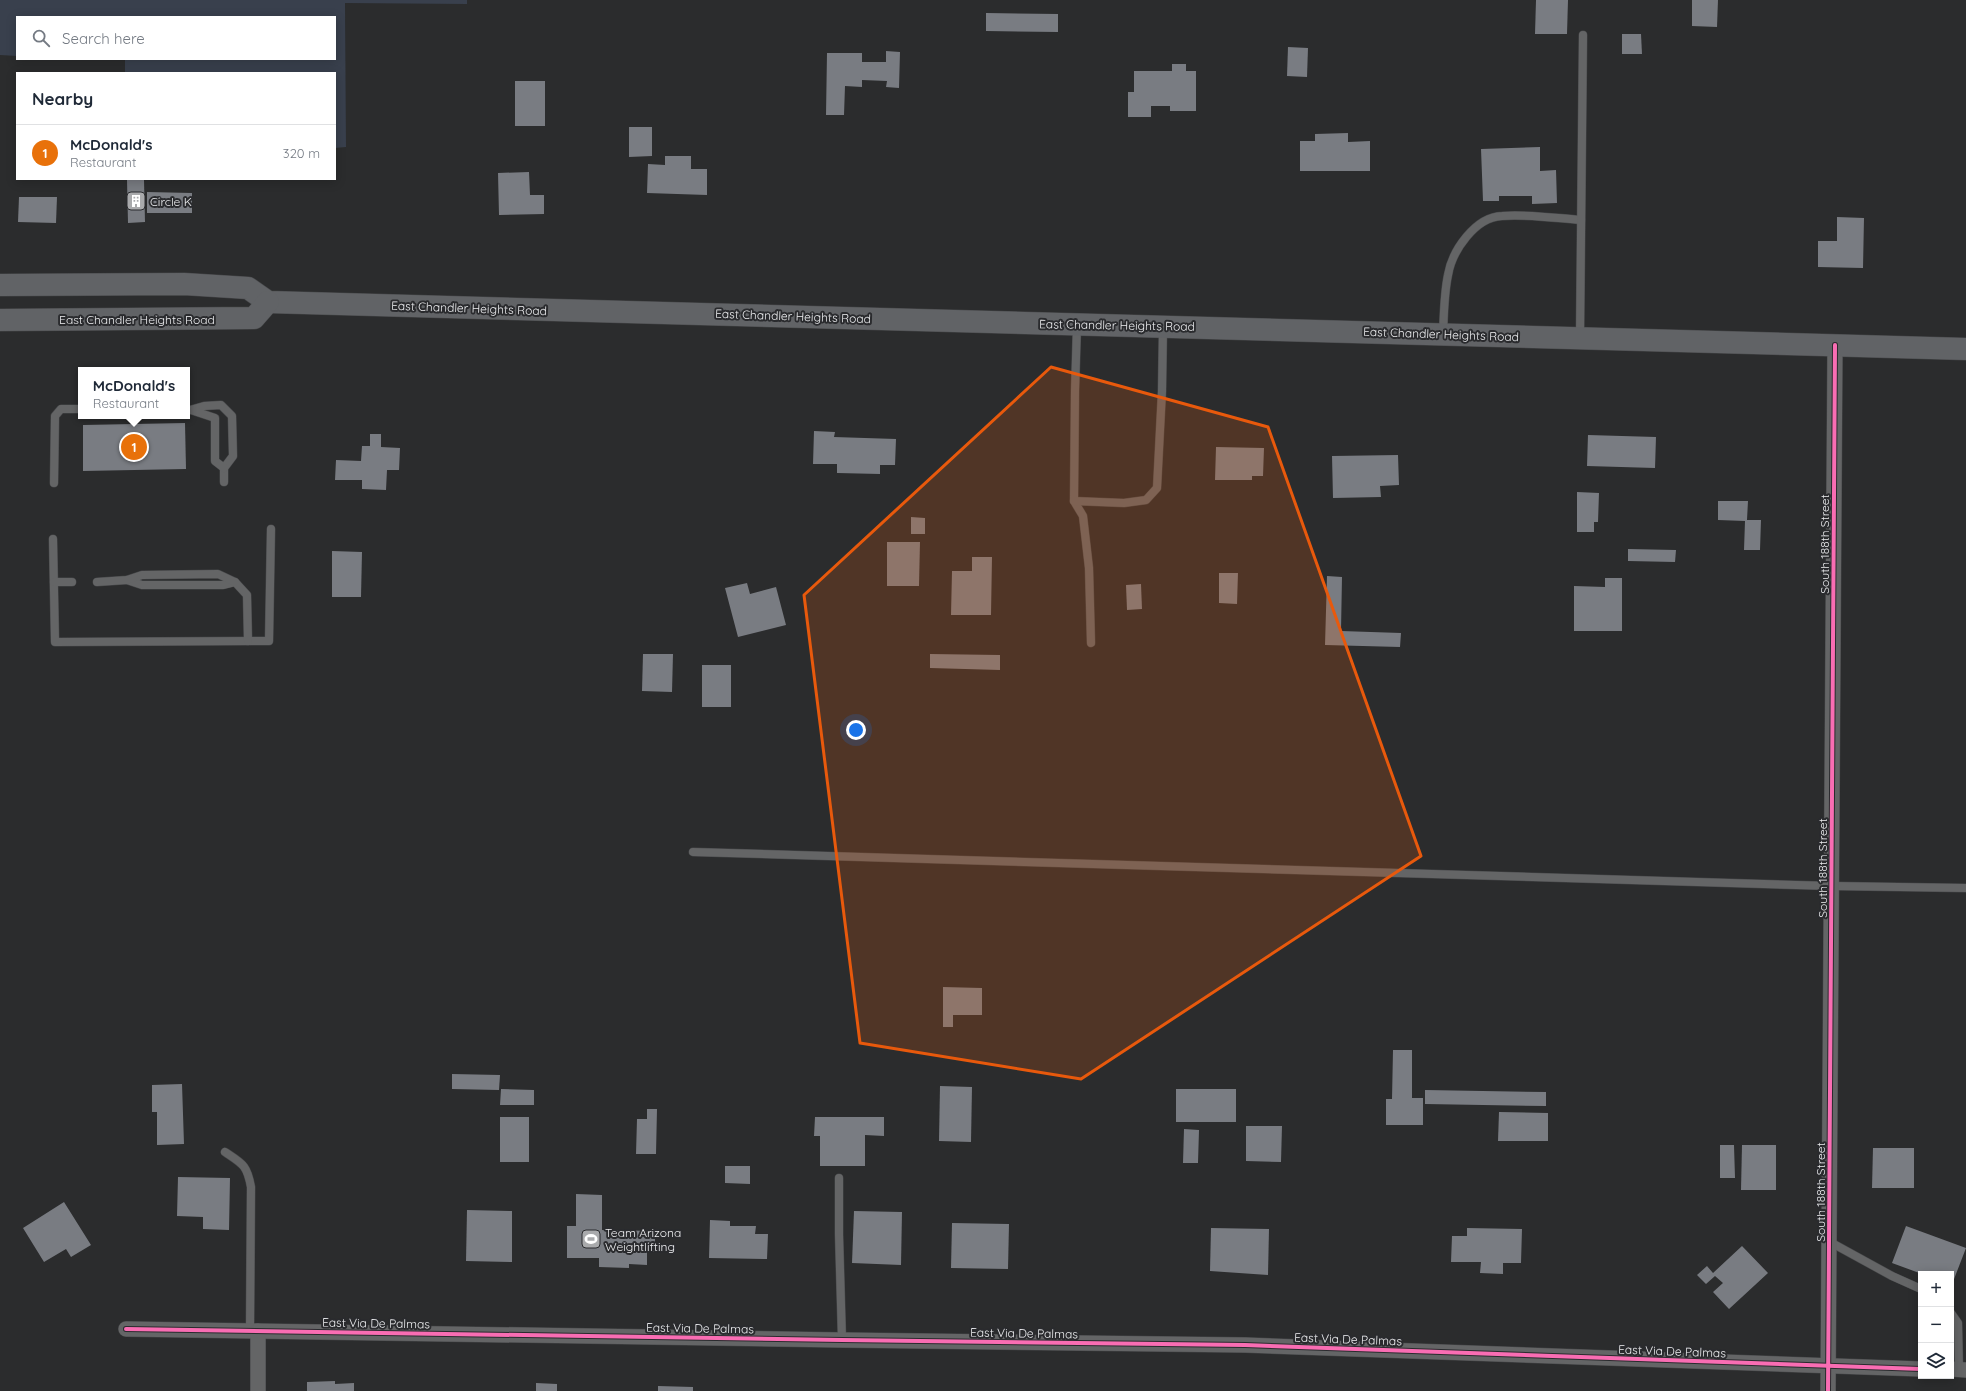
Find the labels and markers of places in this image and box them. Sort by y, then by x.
building icon: Circle K [125,190,147,212]
place label: Circle K [150,194,192,209]
pin: 1 [121,432,147,462]
place label: Team Arizona Weightlifting [605,1225,681,1254]
sports icon: Team Arizona Weightlifting [580,1228,602,1250]

